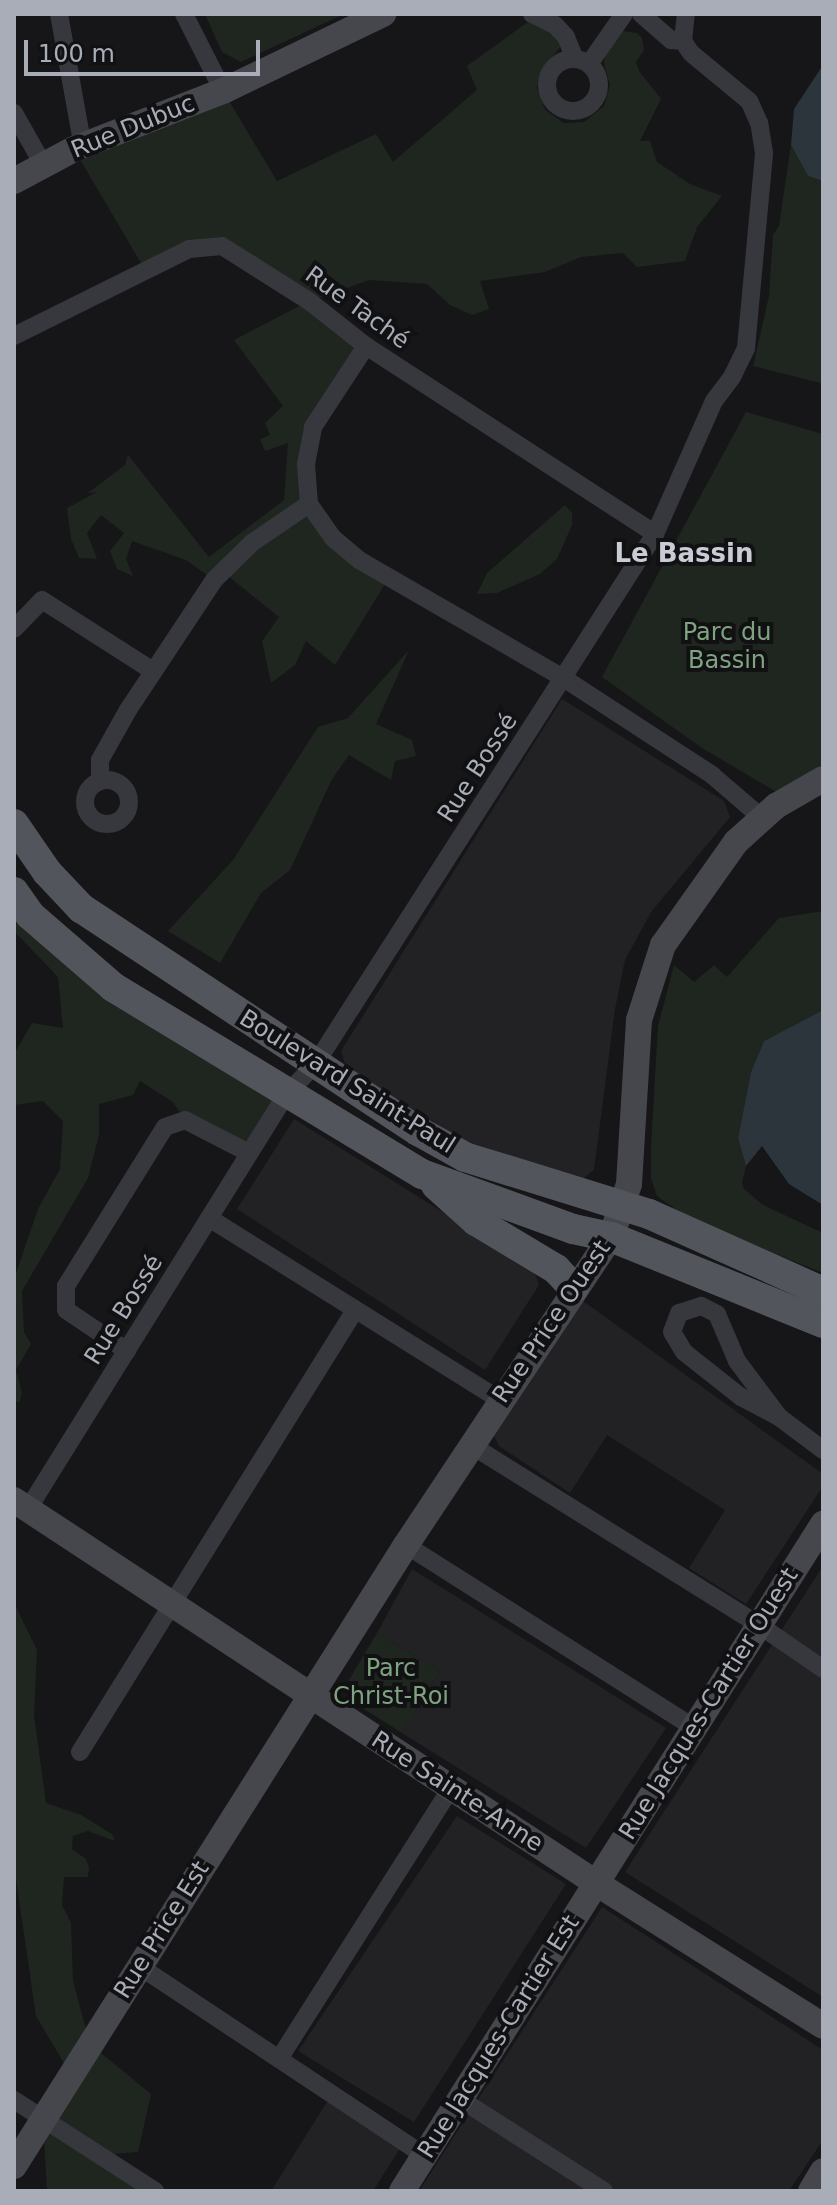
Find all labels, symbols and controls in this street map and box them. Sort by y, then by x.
scale bar [28,24,264,74]
text: 100 m [38,40,115,68]
street label: Rue Dubuc [67,89,199,165]
street label: Rue Taché [299,261,415,355]
district label: Le Bassin [615,538,753,570]
park label: Parc du Bassin [683,619,771,675]
street label: Rue Bossé [432,708,524,828]
street label: Boulevard Saint-Paul [234,1004,460,1160]
street label: Rue Price Ouest [487,1235,617,1409]
street label: Rue Bossé [79,1250,169,1370]
street label: Rue Jacques-Cartier Ouest [613,1563,805,1845]
park label: Parc Christ-Roi [333,1655,449,1711]
street label: Rue Sainte-Anne [366,1726,548,1858]
street label: Rue Price Est [108,1856,216,2004]
street label: Rue Jacques-Cartier Est [412,1910,586,2164]

